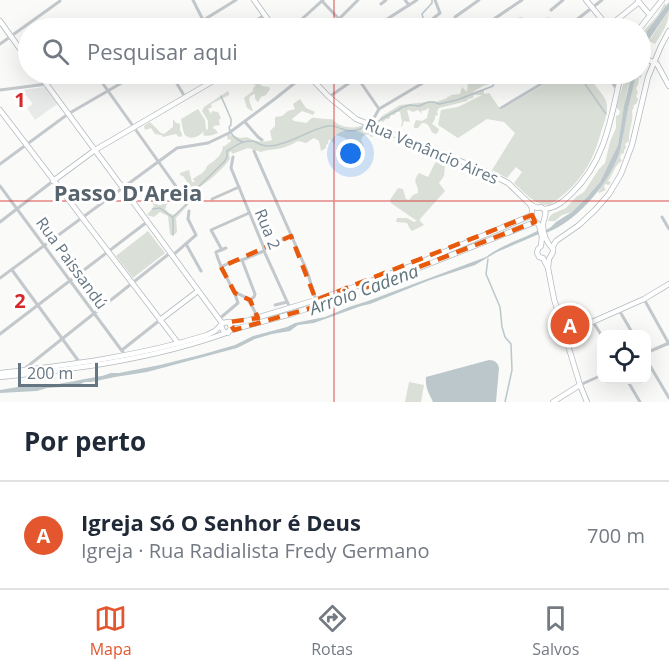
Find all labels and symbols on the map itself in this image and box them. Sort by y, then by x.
text: 1 [14,86,26,113]
street label: Rua Venâncio Aires [362,113,502,189]
your location [336,139,365,168]
district label: Passo D'Areia [54,177,202,207]
street label: Rua 2 [250,205,286,253]
street label: Rua Paissandú [31,213,113,313]
water label: Arroio Cadena [304,258,422,321]
text: 2 [14,287,26,314]
pin: A [550,302,590,348]
scale bar [18,360,98,388]

